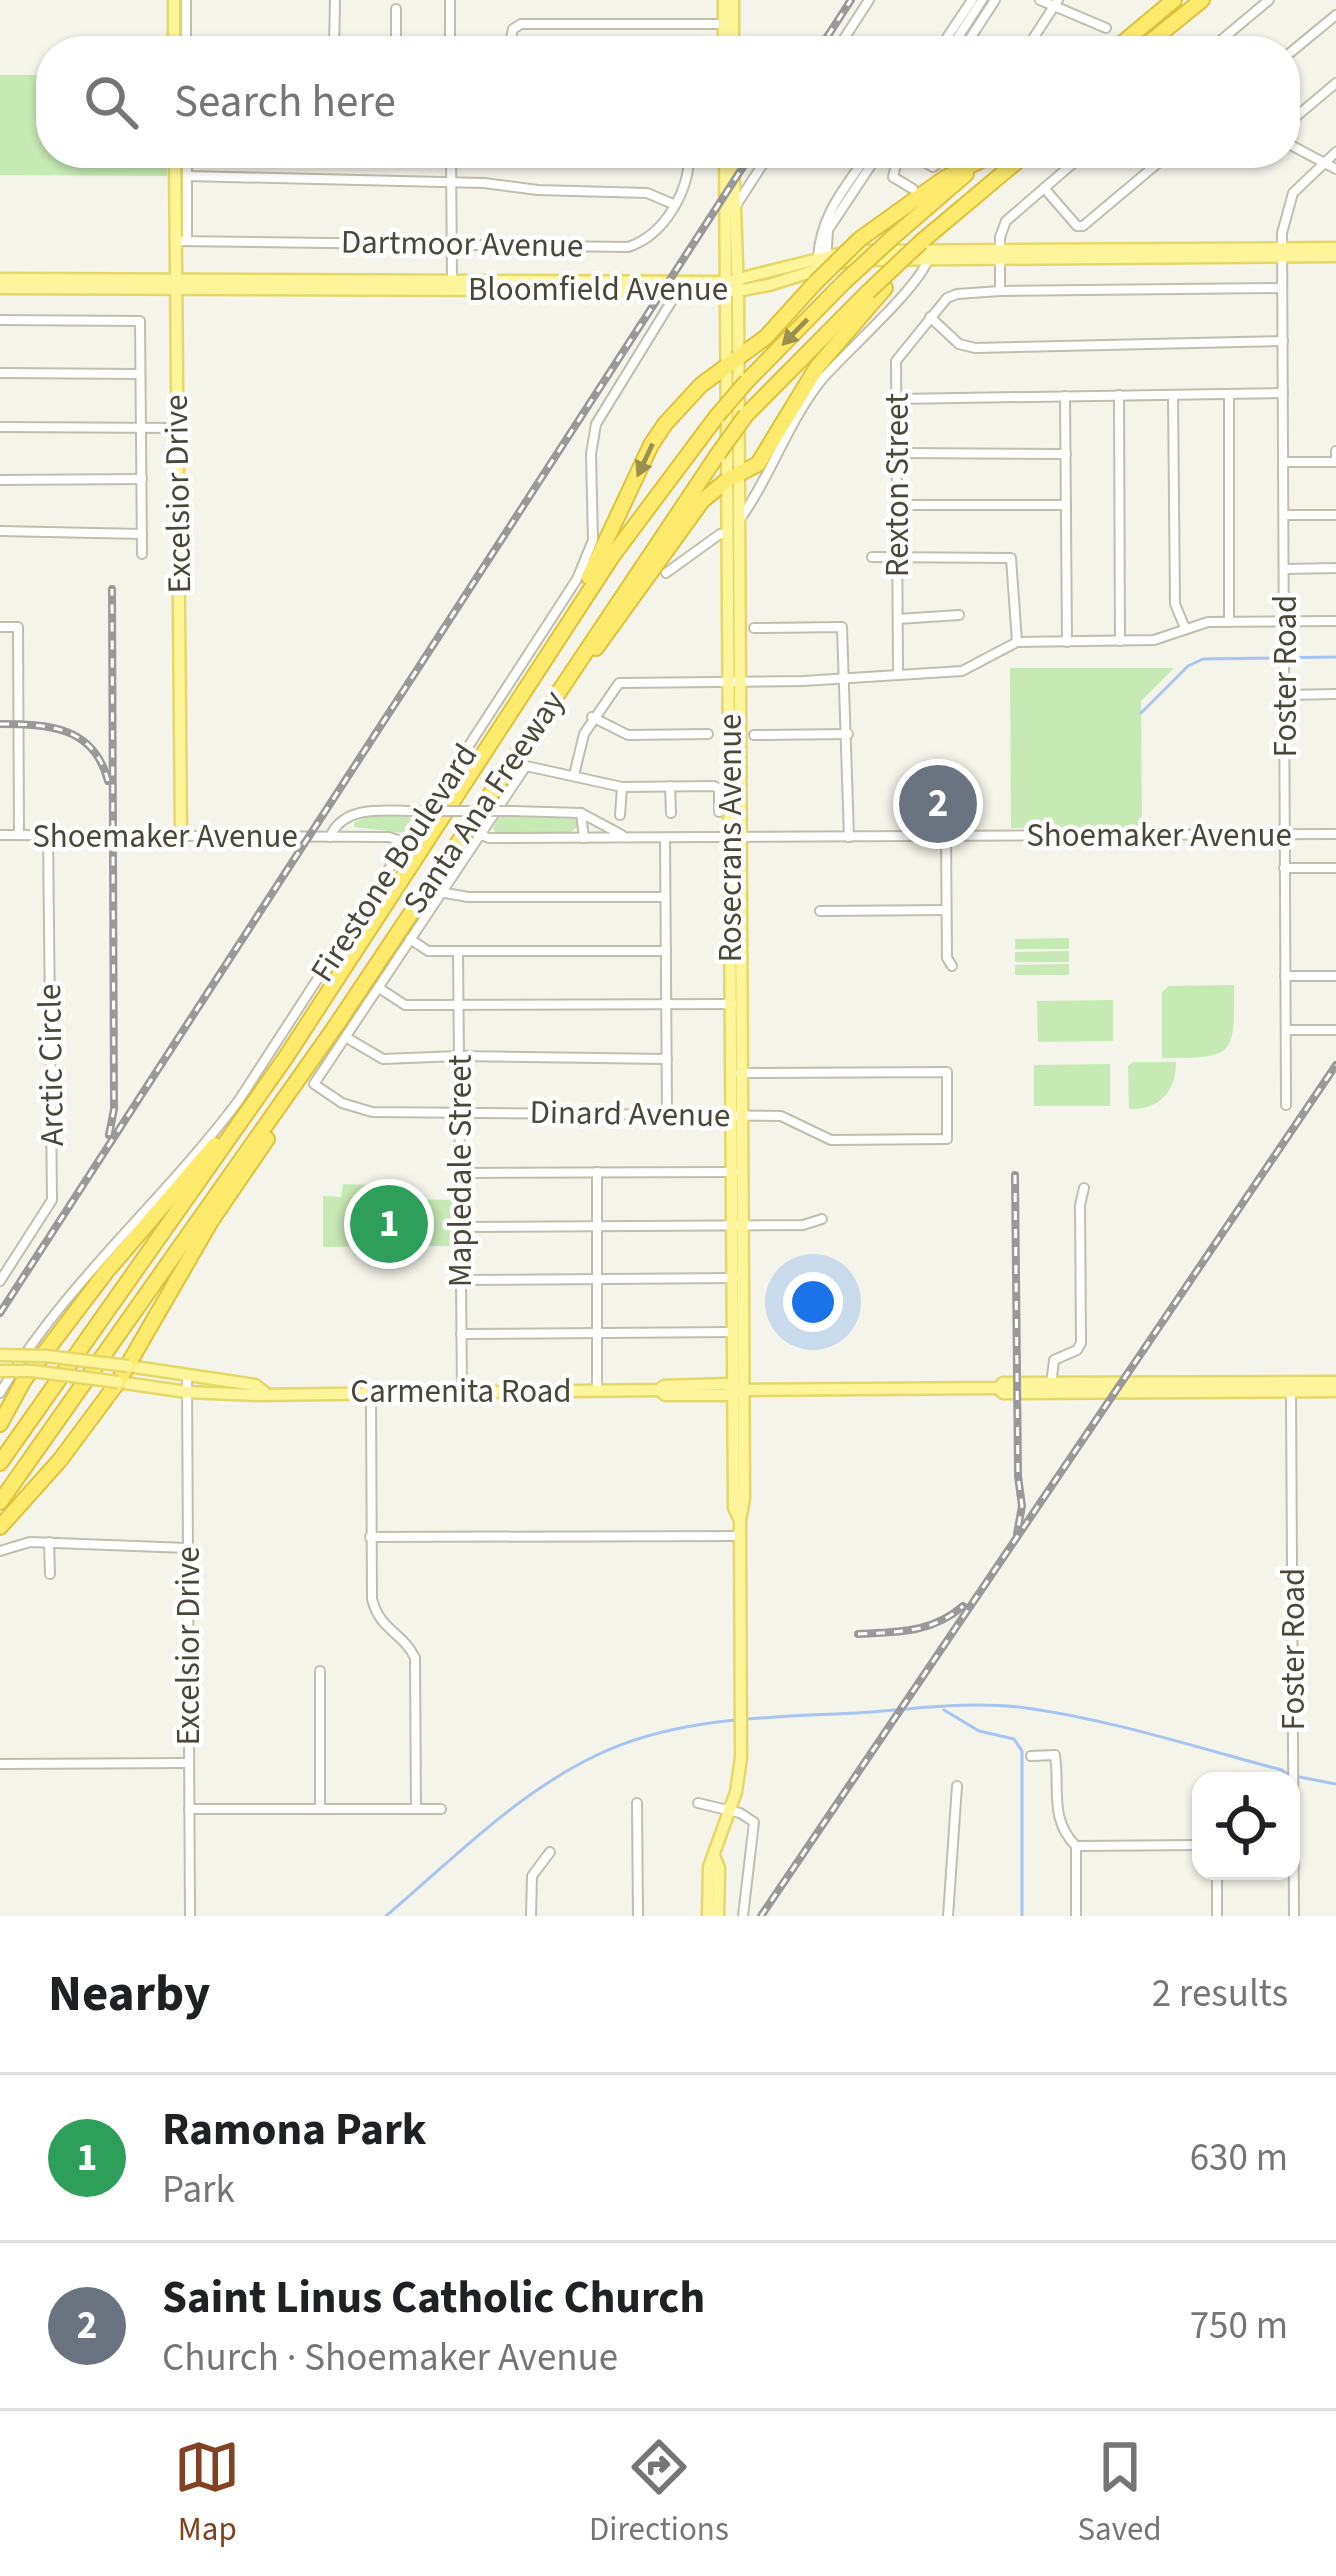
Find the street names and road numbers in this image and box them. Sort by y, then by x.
street label: Dartmoor Avenue [340,218,584,270]
street label: Bloomfield Avenue [468,266,728,313]
street label: Rexton Street [874,393,921,577]
street label: Excelsior Drive [153,394,203,594]
street label: Foster Road [1262,595,1309,757]
street label: Santa Ana Freeway [392,680,577,923]
street label: Rosecrans Avenue [707,714,754,963]
street label: Firestone Boulevard [299,735,489,991]
street label: Shoemaker Avenue [1026,812,1292,859]
street label: Shoemaker Avenue [32,813,298,860]
street label: Arctic Circle [26,983,76,1147]
street label: Mapledale Street [437,1055,484,1287]
street label: Dinard Avenue [529,1089,731,1139]
street label: Carmenita Road [350,1368,572,1415]
street label: Excelsior Drive [165,1546,212,1746]
street label: Foster Road [1270,1568,1317,1730]

